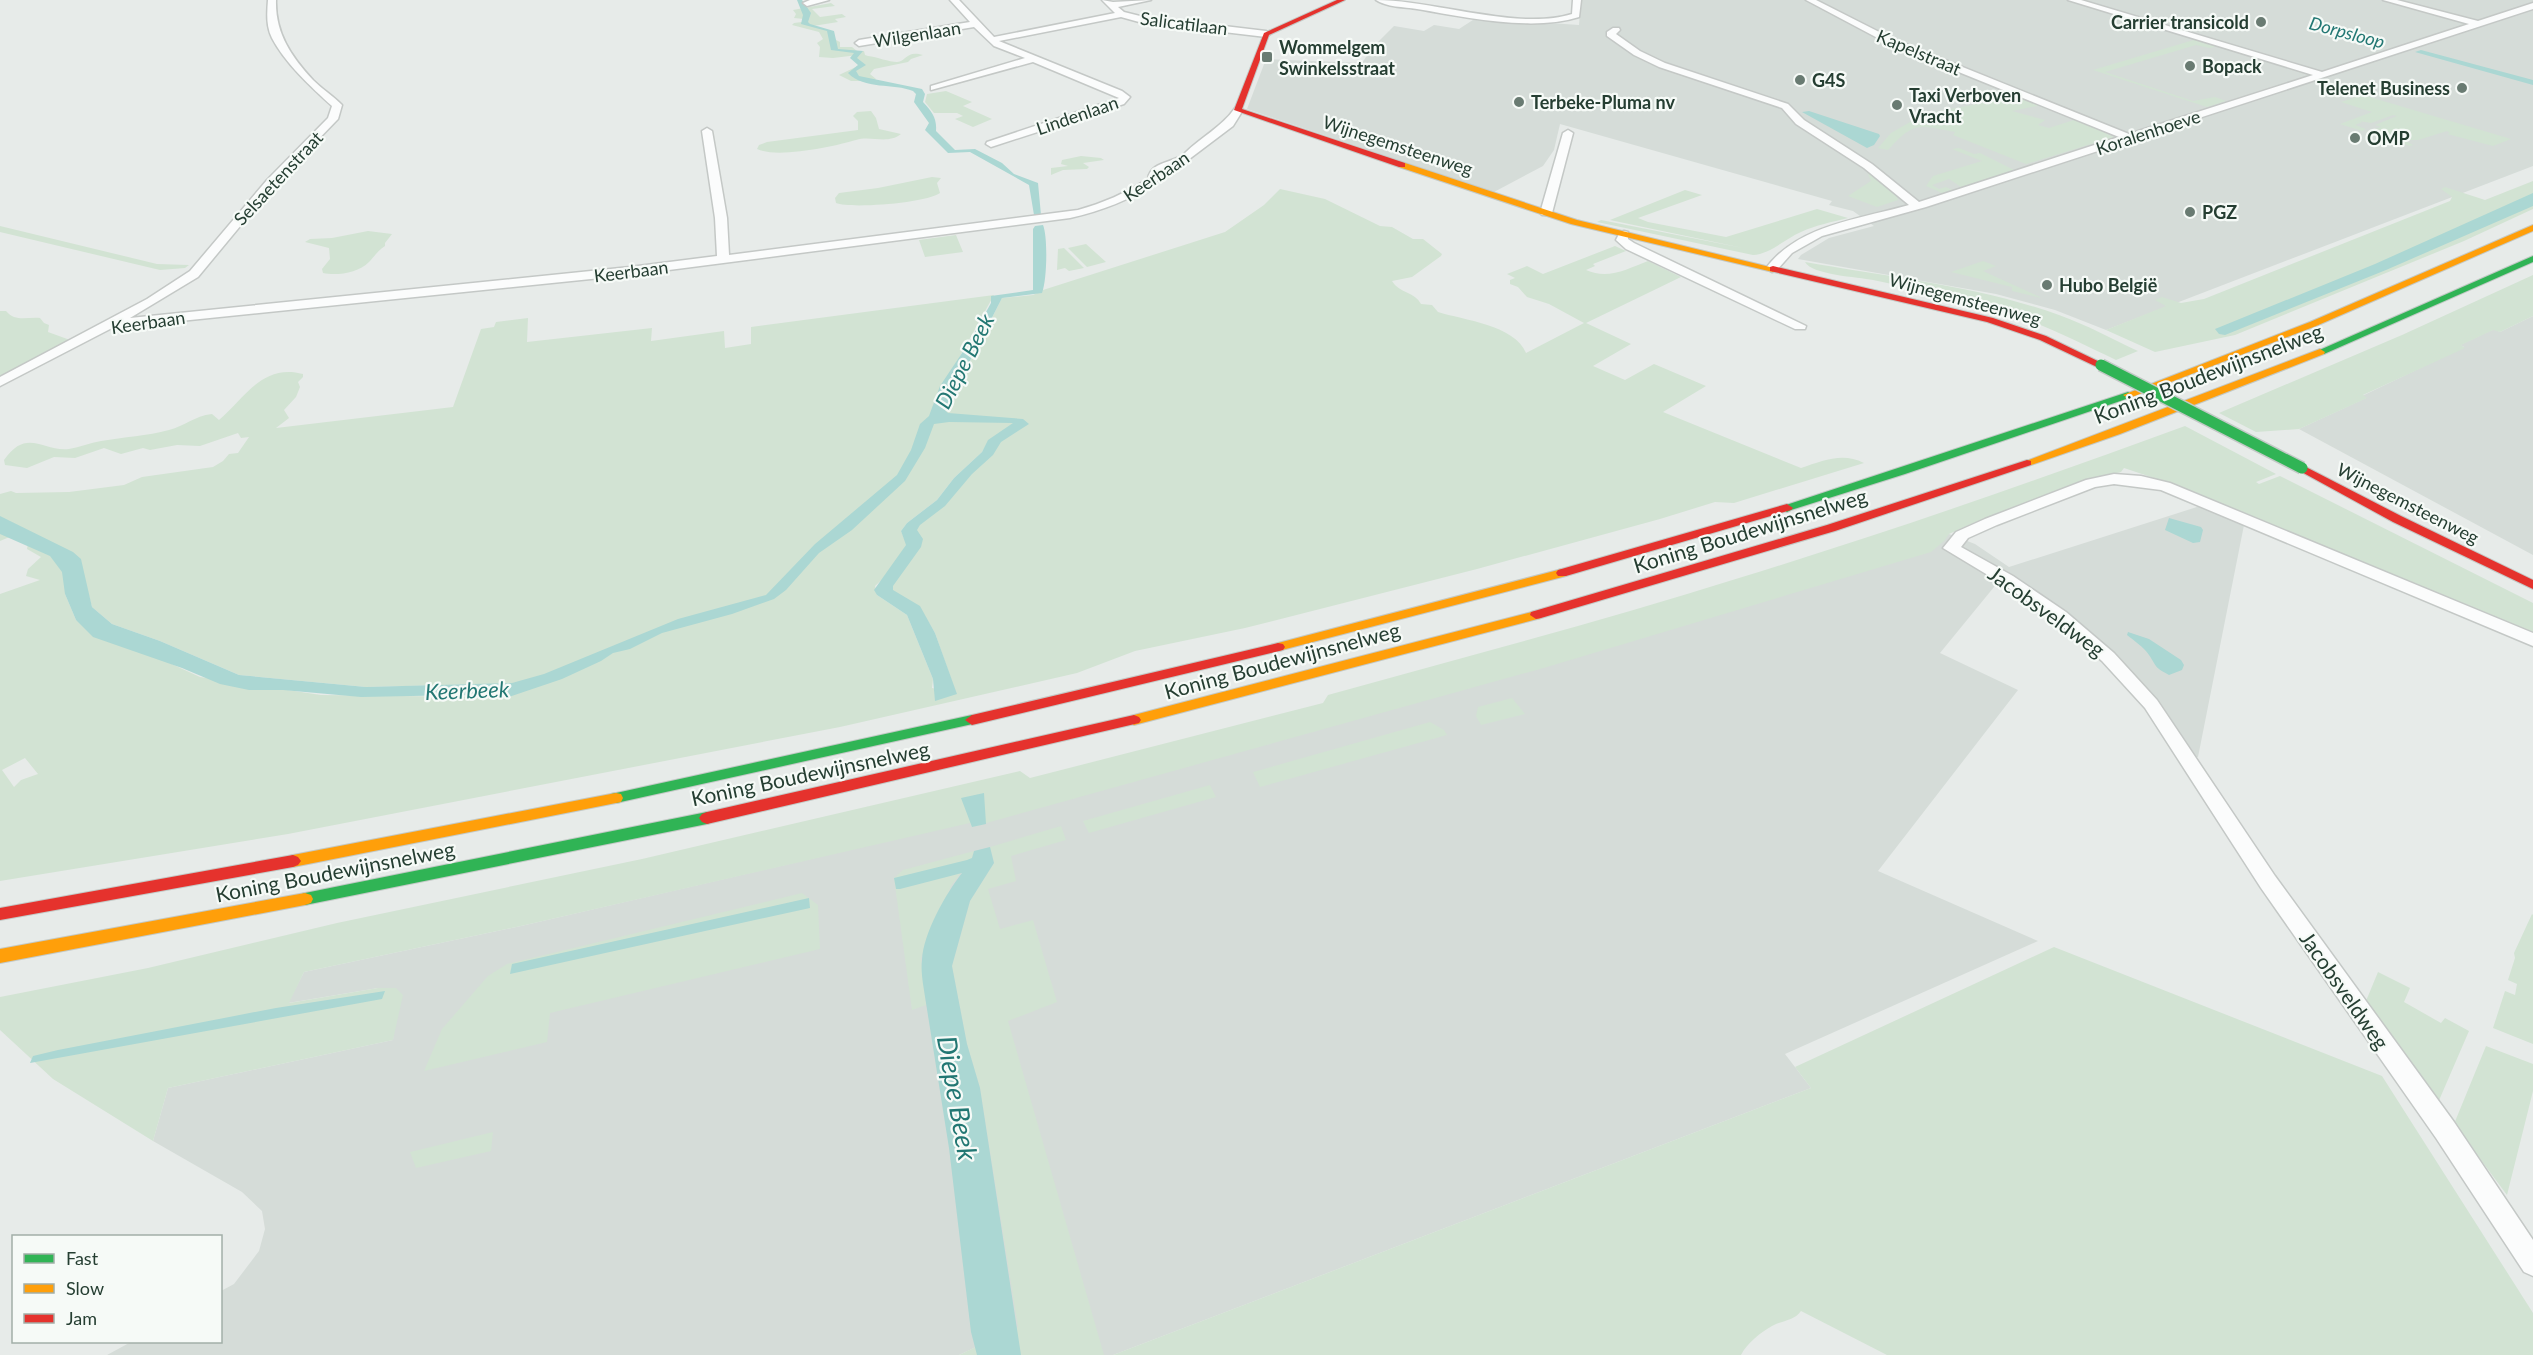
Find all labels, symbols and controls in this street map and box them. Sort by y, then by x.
street label: Salicatilaan [1139,7,1229,39]
place label: Carrier transicold [2111,11,2249,33]
water label: Dorpsloop [2307,11,2387,53]
marker: Carrier transicold [2254,15,2268,29]
street label: Wilgenlaan [872,16,962,52]
street label: Kapelstraat [1873,24,1965,80]
place label: Wommelgem Swinkelsstraat [1279,36,1395,79]
marker: Wommelgem Swinkelsstraat [1260,50,1274,64]
place label: Bopack [2202,55,2262,77]
marker: Bopack [2183,59,2197,73]
place label: G4S [1812,69,1846,91]
marker: G4S [1793,73,1807,87]
place label: Telenet Business [2317,77,2450,99]
marker: Telenet Business [2455,81,2469,95]
place label: Taxi Verboven Vracht [1908,84,2021,127]
street label: Lindenlaan [1033,91,1121,139]
place label: Terbeke-Pluma nv [1531,91,1676,113]
marker: Terbeke-Pluma nv [1512,95,1526,109]
marker: Taxi Verboven Vracht [1890,98,1904,112]
street label: Koralenhoeve [2093,105,2203,159]
street label: Wijnegemsteenweg [1320,110,1476,180]
street label: Selsaetenstraat [229,126,328,230]
place label: OMP [2367,127,2410,149]
marker: OMP [2348,131,2362,145]
street label: Keerbaan [1119,146,1193,206]
place label: PGZ [2202,201,2237,223]
marker: PGZ [2183,205,2197,219]
street label: Keerbaan [593,256,669,286]
street label: Wijnegemsteenweg [1887,268,2043,330]
place label: Hubo België [2059,274,2158,296]
marker: Hubo België [2040,278,2054,292]
street label: Keerbaan [109,306,187,338]
water label: Diepe Beek [929,309,1000,413]
street label: Koning Boudewijnsnelweg [2090,318,2326,428]
street label: Wijnegemsteenweg [2333,458,2483,548]
street label: Koning Boudewijnsnelweg [1630,482,1870,577]
street label: Jacobsveldweg [1984,560,2110,662]
street label: Koning Boudewijnsnelweg [1161,616,1403,704]
water label: Keerbeek [424,675,510,705]
street label: Koning Boudewijnsnelweg [689,735,932,810]
street label: Koning Boudewijnsnelweg [213,836,457,906]
street label: Jacobsveldweg [2295,926,2395,1054]
water label: Diepe Beek [931,1033,985,1163]
legend [12,1235,222,1343]
text: Fast [66,1247,99,1269]
text: Slow [66,1277,104,1299]
text: Jam [66,1307,97,1329]

